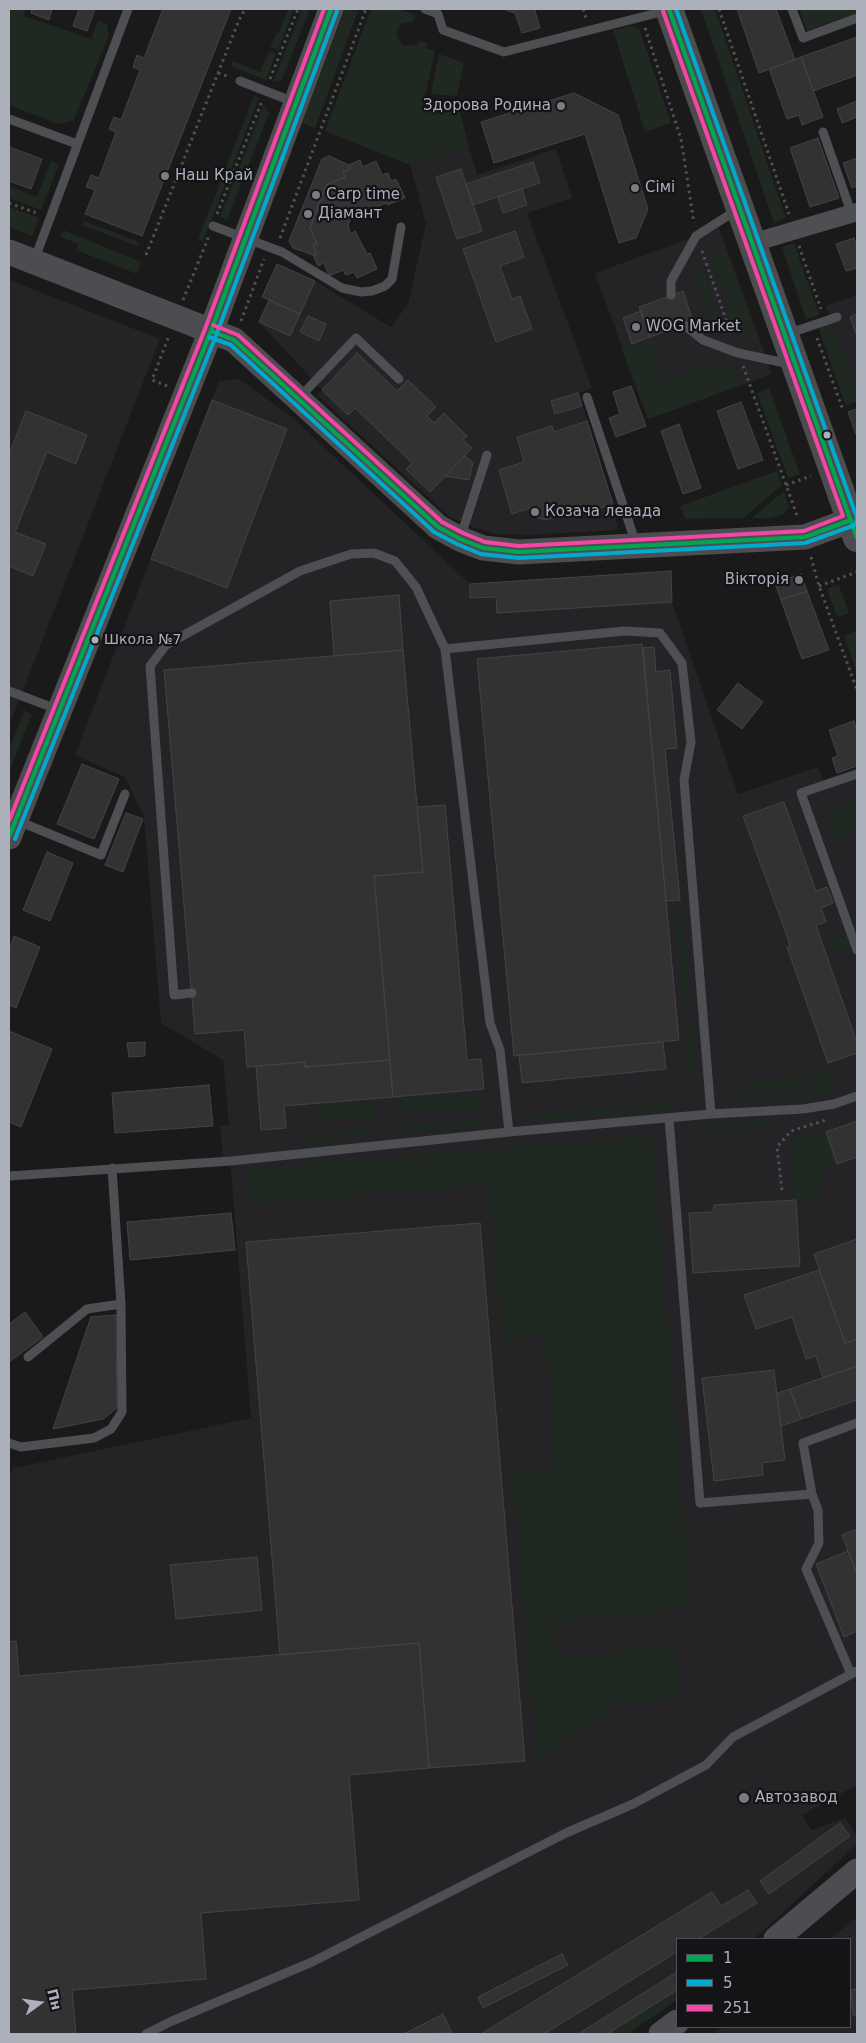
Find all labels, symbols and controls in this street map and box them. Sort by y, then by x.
place label: Здорова Родина [423,97,551,115]
marker: Здорова Родина [555,100,567,112]
place label: Наш Край [175,167,253,185]
marker: Наш Край [159,170,171,182]
place label: Сімі [645,179,675,197]
marker: Сімі [629,182,641,194]
place label: Carp time [326,186,400,204]
marker: Carp time [310,189,322,201]
place label: Діамант [318,205,382,223]
marker: Діамант [302,208,314,220]
place label: WOG Market [646,318,741,336]
marker: WOG Market [630,321,642,333]
unlabelled marker [822,430,832,440]
place label: Козача левада [545,503,661,521]
marker: Козача левада [529,506,541,518]
place label: Вікторія [725,571,789,589]
marker: Вікторія [793,574,805,586]
place label: Школа №7 [104,632,181,648]
marker: Школа №7 [90,635,100,645]
place label: Автозавод [755,1789,838,1807]
marker: Автозавод [737,1791,751,1805]
legend [676,1938,851,2028]
text: 1 [723,1949,733,1967]
text: 5 [723,1974,733,1992]
north arrow [15,1978,65,2028]
text: Пн [44,1987,65,2012]
text: 251 [723,1999,752,2017]

